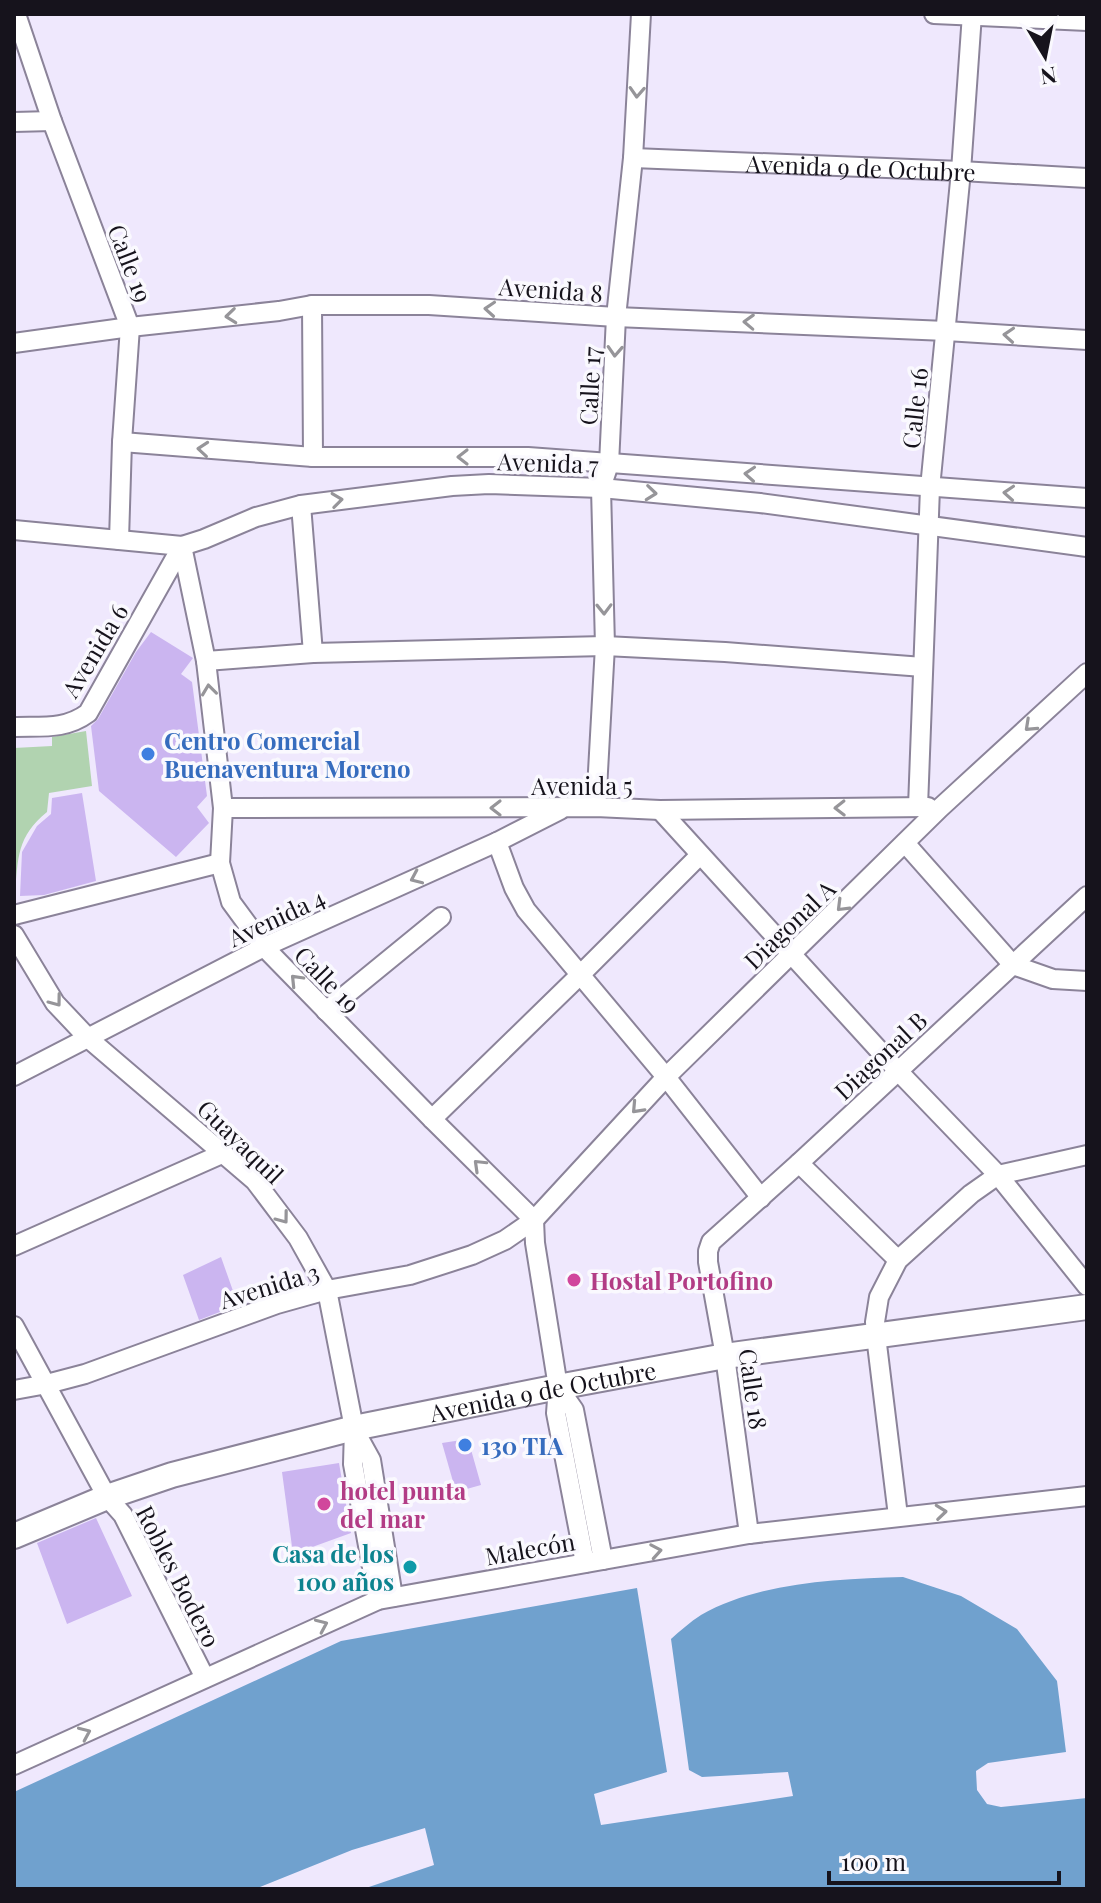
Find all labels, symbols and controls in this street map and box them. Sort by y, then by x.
north arrow [1005,16,1085,96]
text: N [1038,61,1059,93]
one-way arrow [629,86,646,99]
street label: Avenida 9 de Octubre [744,146,977,188]
street label: Calle 19 [102,219,160,307]
street label: Avenida 8 [497,269,604,309]
one-way arrow [483,301,496,318]
one-way arrow [224,308,237,325]
one-way arrow [743,314,755,331]
one-way arrow [1002,327,1015,344]
one-way arrow [606,345,623,358]
street label: Calle 17 [571,346,607,426]
street label: Calle 16 [894,366,934,450]
one-way arrow [196,441,209,458]
street label: Avenida 7 [496,444,600,480]
one-way arrow [456,448,469,466]
one-way arrow [743,466,756,483]
one-way arrow [645,484,658,501]
one-way arrow [1002,485,1015,502]
one-way arrow [330,492,343,509]
street label: Avenida 6 [53,597,135,704]
one-way arrow [595,603,613,616]
one-way arrow [201,683,218,696]
one-way arrow [1024,716,1039,730]
place label: Centro Comercial Buenaventura Moreno [164,724,411,784]
marker: Centro Comercial Buenaventura Moreno [139,745,157,763]
street label: Avenida 5 [530,769,633,801]
one-way arrow [489,799,502,817]
one-way arrow [833,799,846,817]
one-way arrow [410,869,424,885]
street label: Diagonal A [736,872,842,976]
street label: Avenida 4 [222,881,329,954]
one-way arrow [837,897,851,911]
street label: Calle 19 [288,939,368,1019]
one-way arrow [290,975,305,989]
one-way arrow [46,992,60,1007]
street label: Diagonal B [827,1004,933,1106]
street label: Guayaquil [191,1092,291,1190]
one-way arrow [633,1099,647,1114]
one-way arrow [474,1160,488,1174]
one-way arrow [274,1210,288,1224]
street label: Avenida 3 [214,1255,323,1316]
place label: Hostal Portofino [590,1264,773,1296]
marker: Hostal Portofino [565,1271,583,1289]
street label: Calle 18 [732,1346,776,1432]
street label: Avenida 9 de Octubre [426,1353,659,1429]
place label: 130 TIA [481,1429,564,1461]
marker: 130 TIA [456,1436,474,1454]
place label: hotel punta del mar [340,1474,467,1534]
marker: hotel punta del mar [315,1495,333,1513]
street label: Robles Bodero [130,1500,228,1652]
one-way arrow [935,1503,948,1520]
street label: Malecón [483,1524,577,1572]
place label: Casa de los 100 años [272,1537,394,1597]
one-way arrow [649,1543,663,1560]
marker: Casa de los 100 años [401,1558,419,1576]
one-way arrow [313,1619,328,1635]
one-way arrow [77,1727,91,1743]
scale bar [829,1835,1059,1885]
text: 100 m [841,1845,906,1877]

